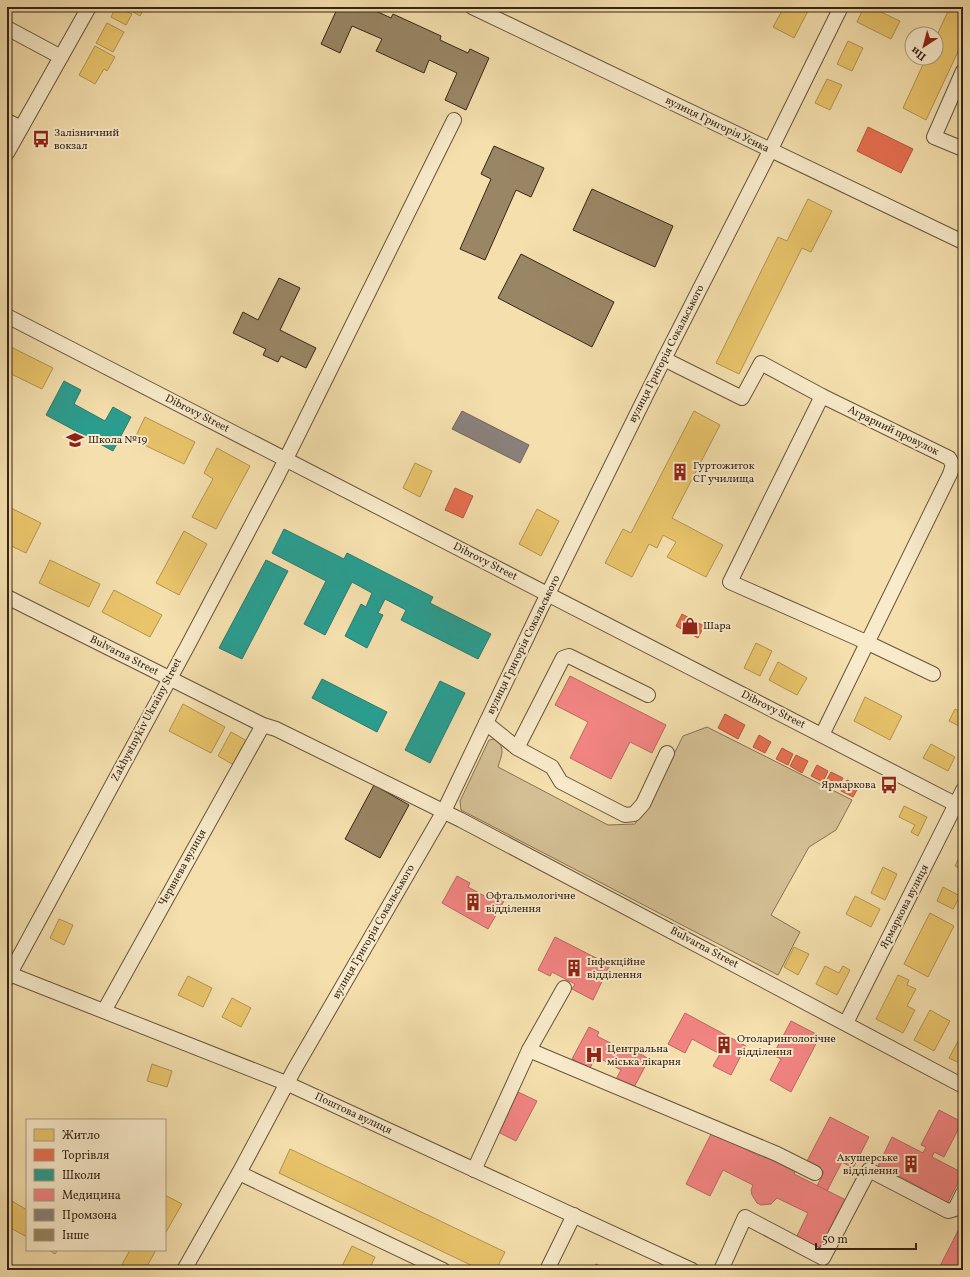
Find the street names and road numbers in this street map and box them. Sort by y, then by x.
street label: вулиця Григорія Усика [662,93,772,157]
street label: вулиця Григорія Сокальського [626,282,709,426]
street label: Dibrovy Street [162,391,232,437]
street label: Аграрний провулок [845,402,941,460]
street label: Dibrovy Street [450,539,520,585]
street label: вулиця Григорія Сокальського [484,573,564,717]
street label: Bulvarna Street [87,632,161,680]
street label: Zakhystnykiv Ukrainy Street [108,656,186,784]
street label: Dibrovy Street [738,687,808,733]
street label: Червнева вулиця [156,827,211,909]
street label: вулиця Григорія Сокальського [329,862,419,1002]
street label: Ярмаркова вулиця [877,862,933,952]
street label: Bulvarna Street [667,924,741,972]
street label: Поштова вулиця [312,1090,394,1139]

